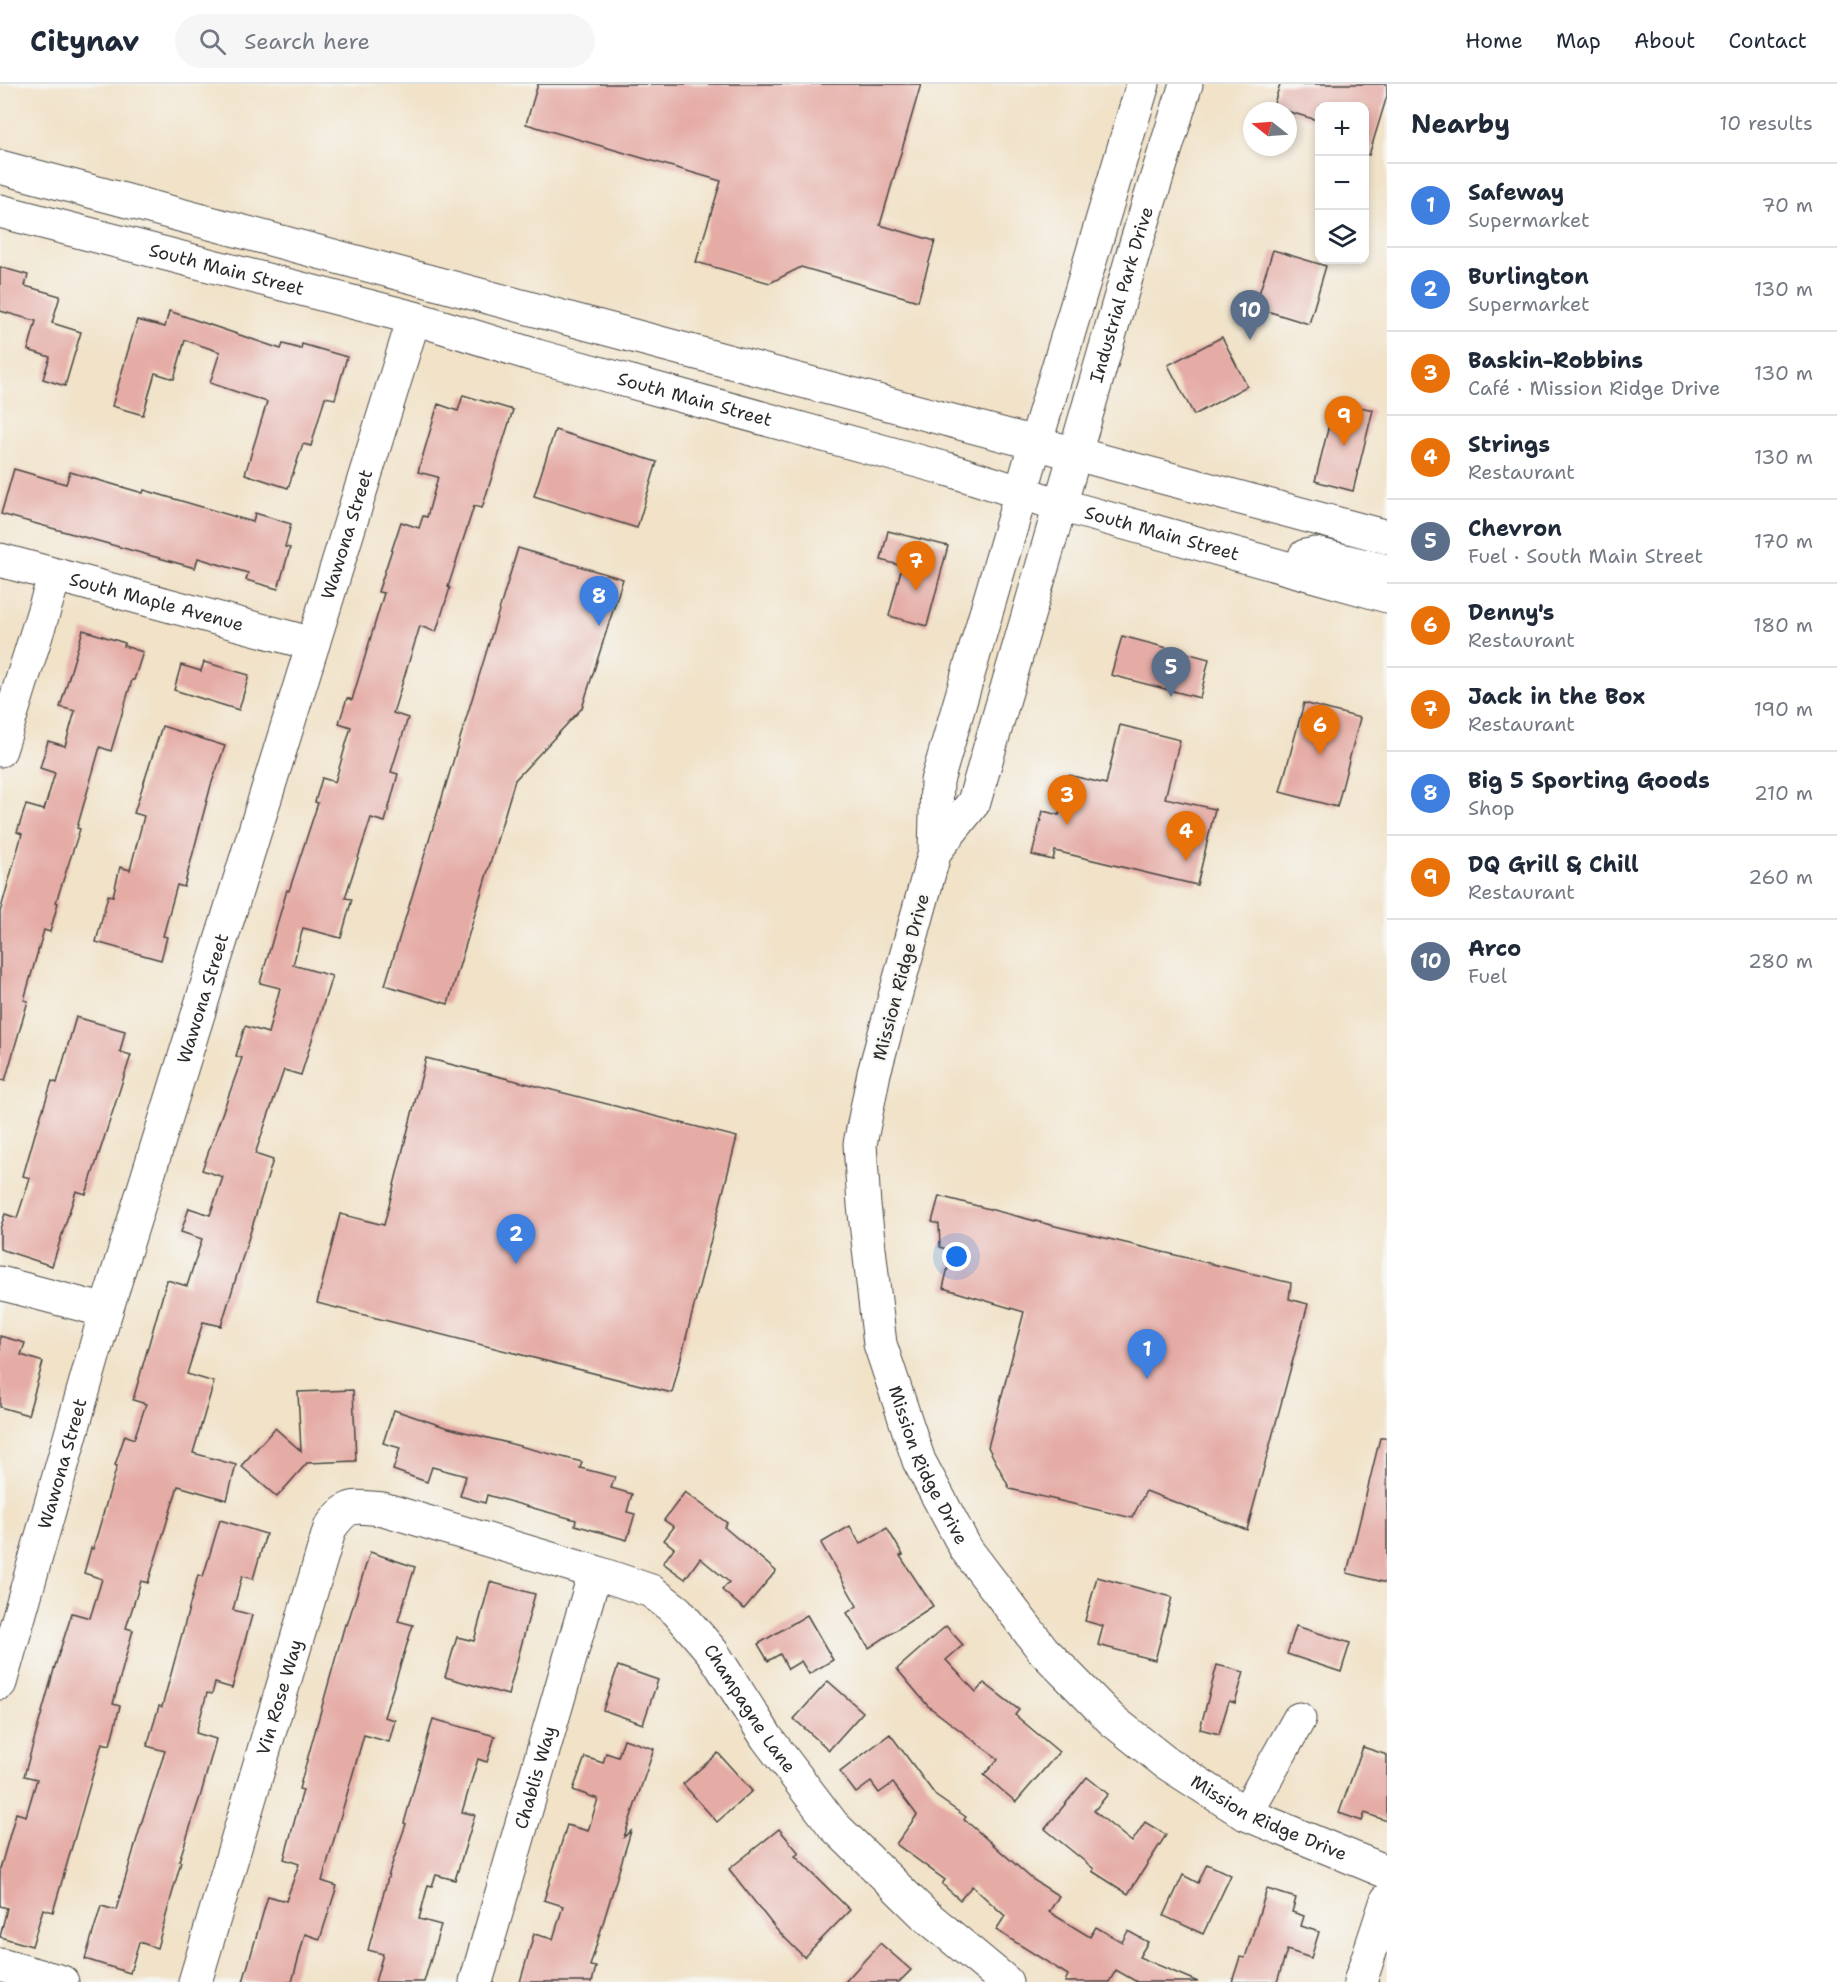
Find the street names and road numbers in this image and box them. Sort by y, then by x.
street label: Industrial Park Drive [1084,204,1159,386]
street label: South Main Street [146,238,307,301]
street label: South Main Street [615,367,775,432]
street label: Wawona Street [315,466,378,602]
street label: South Main Street [1082,500,1242,566]
street label: South Maple Avenue [67,567,246,637]
street label: Mission Ridge Drive [867,891,935,1063]
street label: Wawona Street [171,930,234,1067]
street label: Mission Ridge Drive [883,1382,973,1549]
street label: Wawona Street [32,1395,93,1532]
street label: Vin Rose Way [251,1637,308,1758]
street label: Champagne Lane [698,1639,801,1778]
street label: Chablis Way [509,1723,562,1832]
street label: Mission Ridge Drive [1186,1769,1351,1866]

